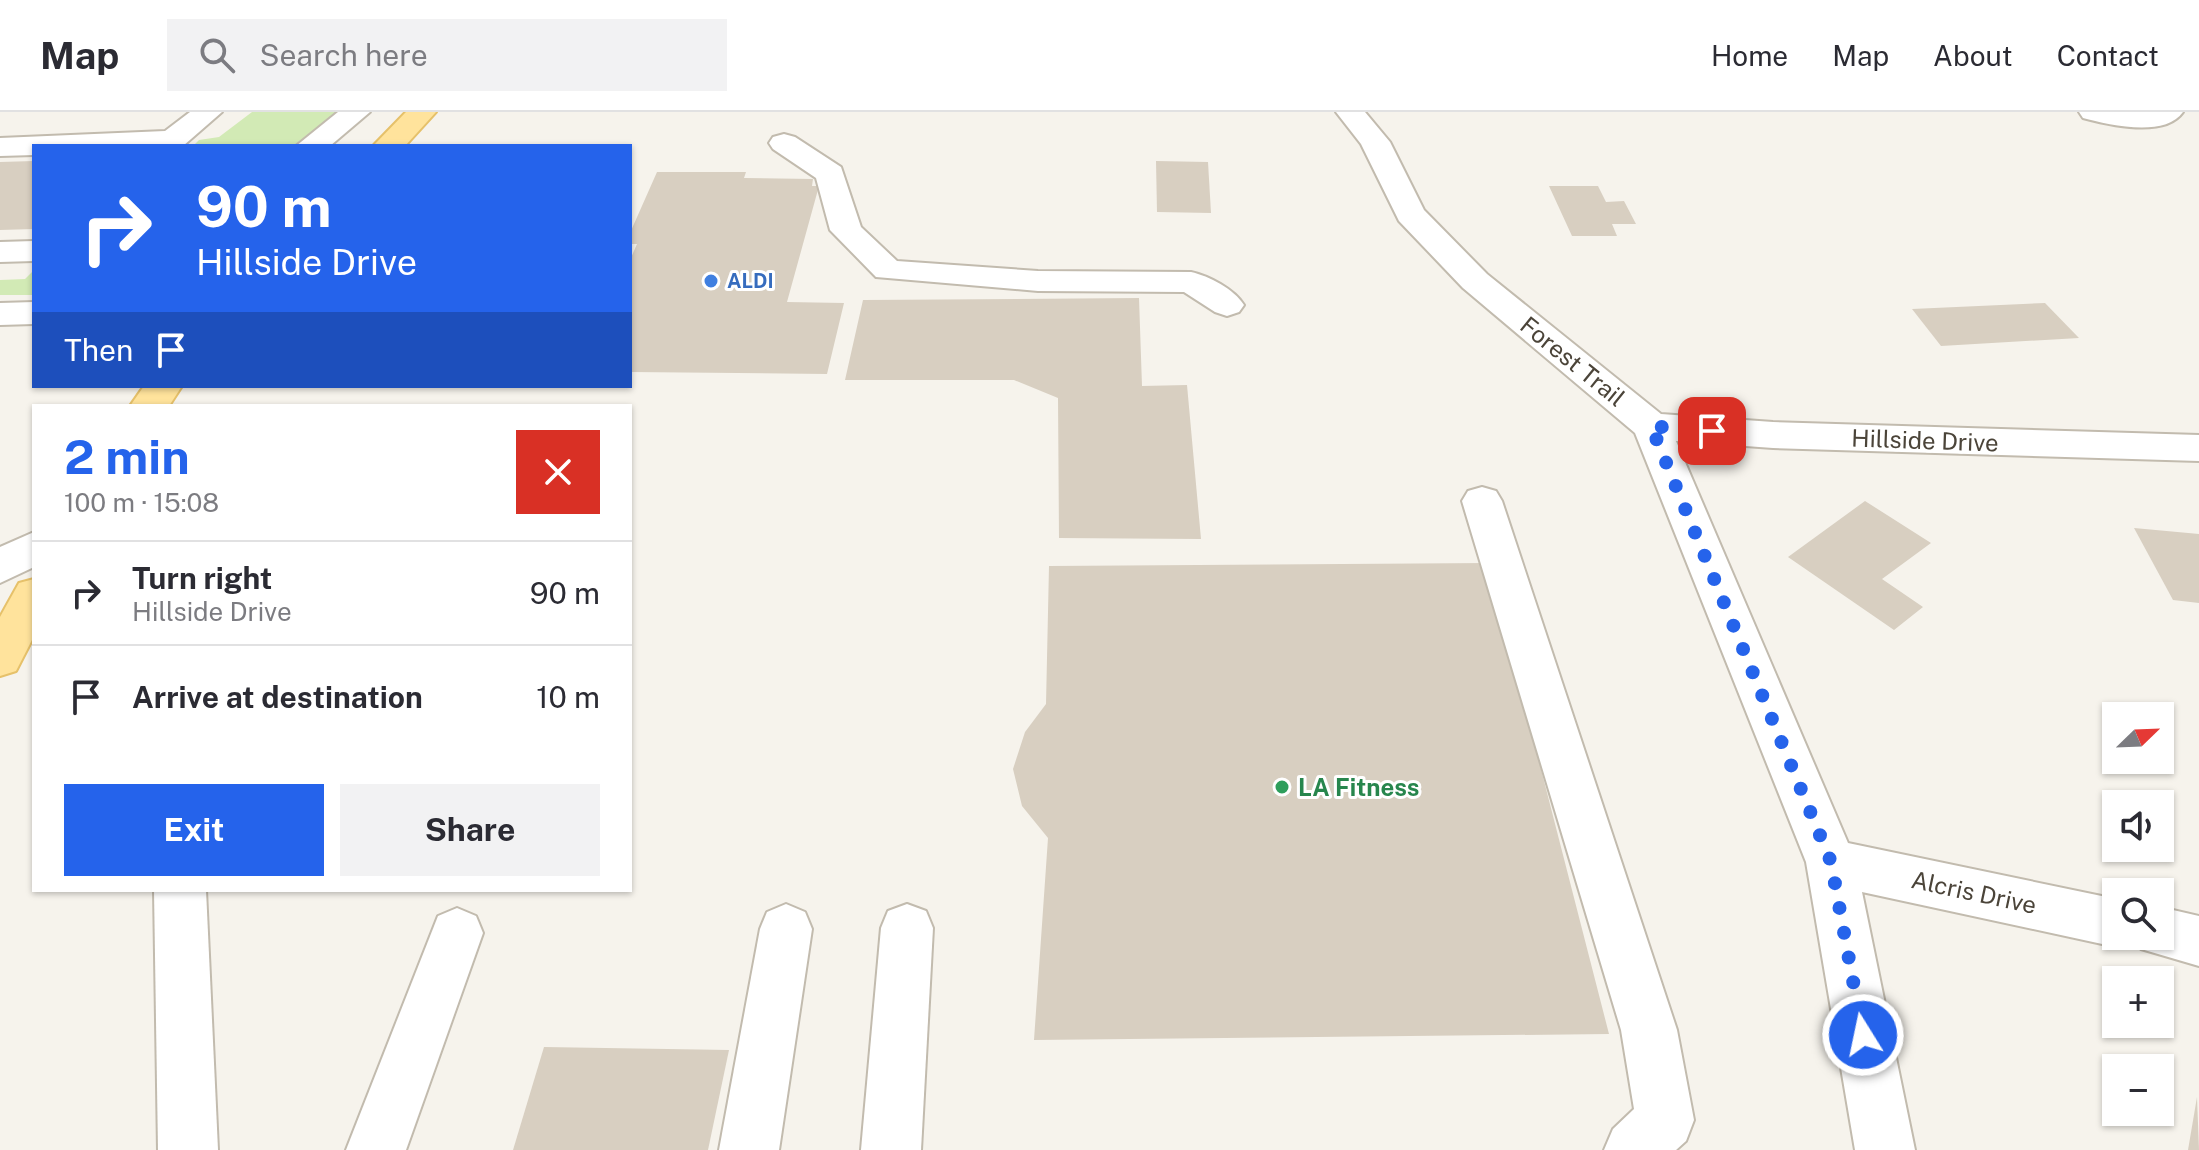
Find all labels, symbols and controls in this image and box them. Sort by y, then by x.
search box [167,19,727,91]
text: Map [40,33,119,78]
icon: search [195,33,239,77]
text: Search here [259,37,428,73]
text: Home [1711,39,1788,72]
text: Map [1832,39,1889,72]
text: About [1933,39,2013,72]
text: Contact [2057,39,2159,72]
text: 90 m [196,174,332,240]
icon: right [64,176,168,280]
text: Hillside Drive [196,241,417,283]
place label: ALDI [727,269,774,293]
marker: ALDI [702,272,720,290]
street label: Forest Trail [1515,310,1631,412]
icon: arrive [149,328,193,372]
text: Then [64,332,133,368]
pin [1678,397,1746,465]
icon: arrive [1690,409,1734,453]
street label: Hillside Drive [1851,423,1999,457]
text: 2 min [64,428,190,485]
button: close [516,430,600,514]
text: 100 m · 15:08 [64,487,219,518]
text: Turn right [132,560,272,596]
icon: right [64,571,108,615]
text: 90 m [530,575,600,611]
text: Hillside Drive [132,596,292,627]
icon: arrive [64,675,108,719]
text: Arrive at destination [132,679,423,715]
text: 10 m [536,679,600,715]
north arrow [2102,702,2174,774]
map controls [2102,702,2174,1126]
place label: LA Fitness [1298,773,1419,801]
marker: LA Fitness [1273,778,1291,796]
button: Exit [64,784,324,876]
button: Share [340,784,600,876]
button: sound [2102,790,2174,862]
street label: Alcris Drive [1909,865,2039,919]
button: search [2102,878,2174,950]
button: + [2102,966,2174,1038]
position arrow [1821,993,1905,1077]
button: − [2102,1054,2174,1126]

